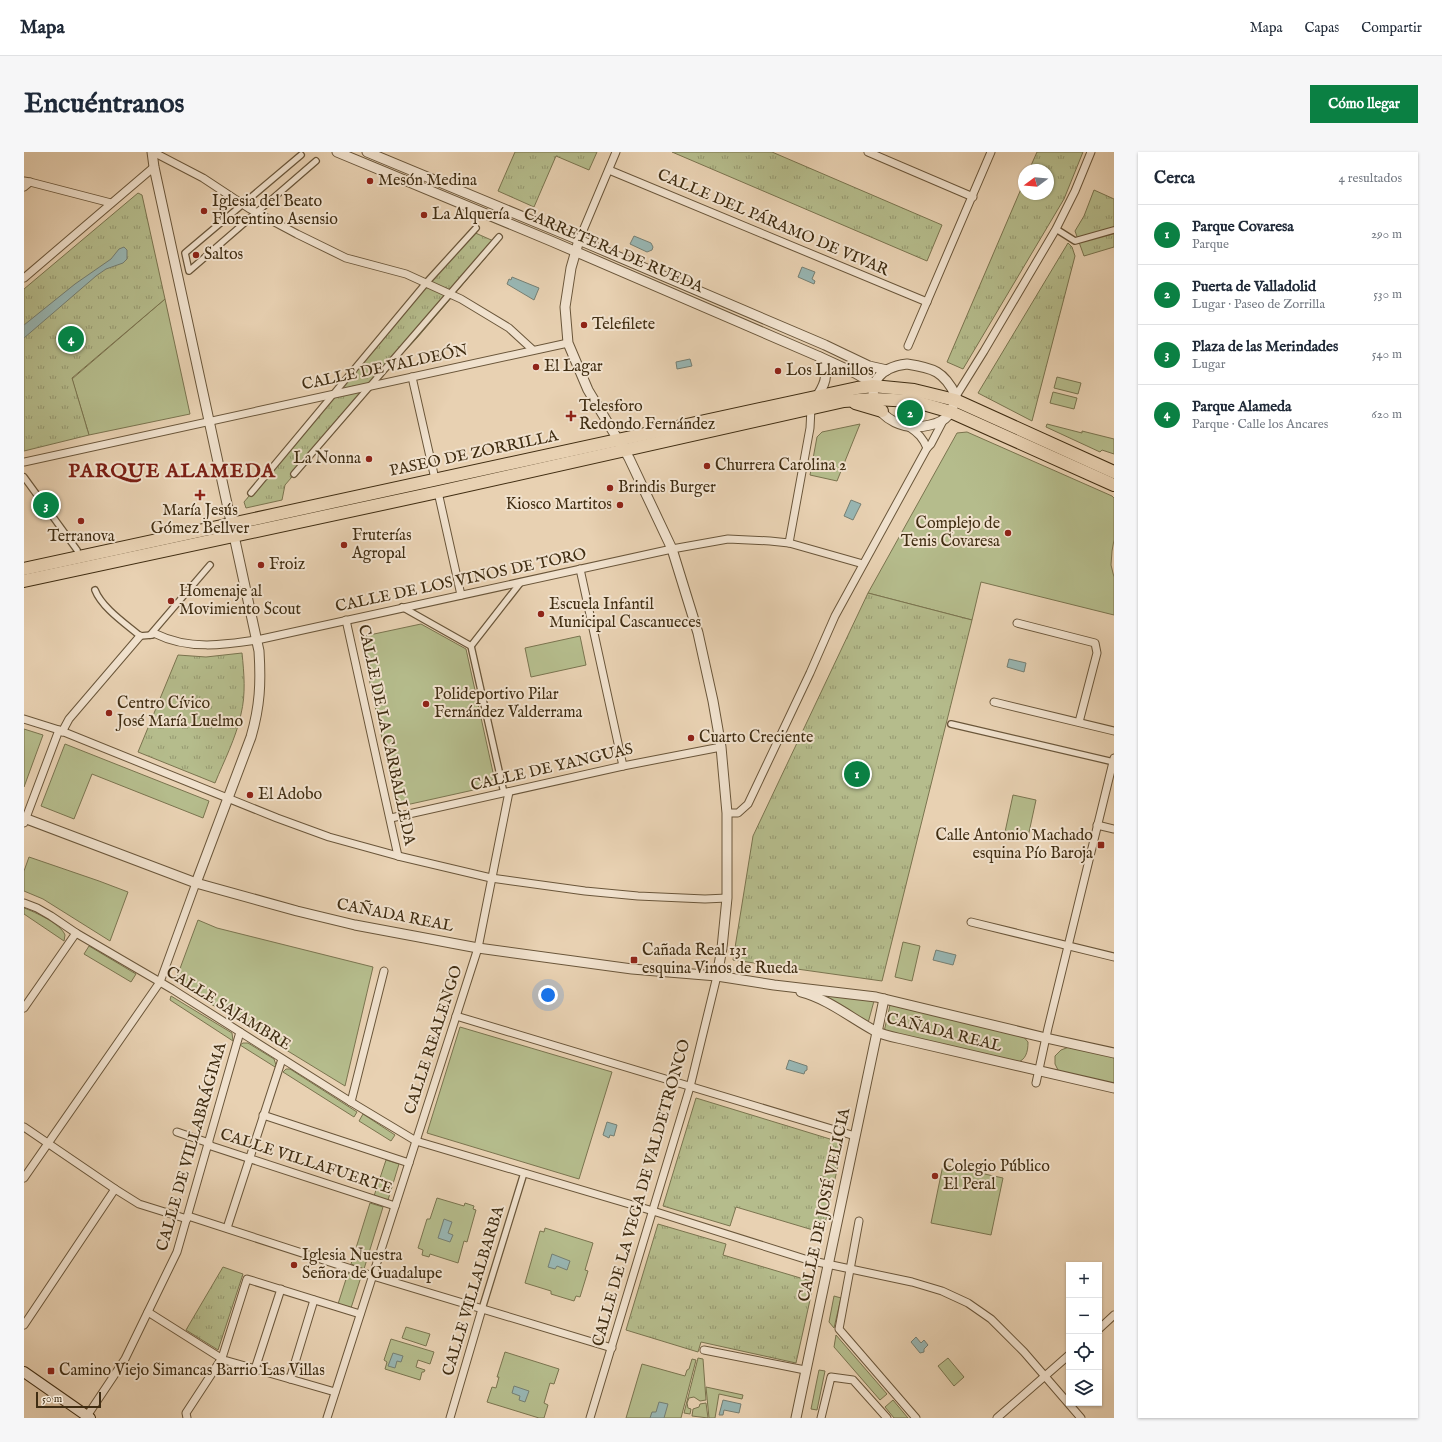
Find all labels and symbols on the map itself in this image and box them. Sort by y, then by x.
street label: CALLE DEL PÁRAMO DE VIVAR [654,163,893,281]
north arrow [1018,164,1054,200]
place label: Mesón Medina [378,171,477,191]
marker: Mesón Medina [365,176,375,186]
place label: Iglesia del Beato Florentino Asensio [212,192,338,230]
street label: CARRETERA DE RUEDA [520,204,707,298]
place label: La Alquería [432,205,510,225]
marker: Iglesia del Beato Florentino Asensio [199,206,209,216]
marker: La Alquería [419,210,429,220]
place label: Saltos [204,245,244,265]
marker: Saltos [191,250,201,260]
place label: Telefilete [592,315,655,335]
marker: Telefilete [579,320,589,330]
pin: 4 [58,324,84,354]
street label: CALLE DE VALDEÓN [300,339,470,395]
place label: El Lagar [544,357,603,377]
place label: Los Llanillos [786,361,874,381]
marker: El Lagar [531,362,541,372]
marker: Los Llanillos [773,366,783,376]
place label: Telesforo Redondo Fernández [579,397,715,435]
pin: 2 [897,398,923,428]
marker: Telesforo Redondo Fernández [566,411,576,421]
street label: PASEO DE ZORRILLA [388,426,561,482]
place label: La Nonna [293,449,361,469]
marker: La Nonna [364,454,374,464]
place label: Churrera Carolina 2 [715,456,846,476]
district label: PARQUE ALAMEDA [68,459,276,484]
marker: Churrera Carolina 2 [702,461,712,471]
place label: Brindis Burger [618,478,716,498]
marker: Brindis Burger [605,483,615,493]
pin: 3 [33,490,59,520]
marker: María Jesús Gómez Bellver [195,490,205,500]
place label: Kiosco Martitos [506,495,612,515]
marker: Kiosco Martitos [615,500,625,510]
place label: María Jesús Gómez Bellver [151,501,249,539]
place label: Complejo de Tenis Covaresa [901,514,1000,552]
marker: Terranova [76,516,86,526]
place label: Fruterías Agropal [351,526,412,564]
place label: Terranova [47,527,115,547]
marker: Complejo de Tenis Covaresa [1003,528,1013,538]
marker: Fruterías Agropal [339,540,349,550]
street label: CALLE DE LOS VINOS DE TORO [334,545,588,617]
place label: Froiz [269,555,305,575]
marker: Froiz [256,560,266,570]
place label: Homenaje al Movimiento Scout [179,582,302,620]
place label: Escuela Infantil Municipal Cascanueces [549,595,701,633]
marker: Homenaje al Movimiento Scout [166,596,176,606]
marker: Escuela Infantil Municipal Cascanueces [536,609,546,619]
street label: CALLE DE LA CARBALLEDA [353,623,419,848]
place label: Polideportivo Pilar Fernández Valderrama [434,685,583,723]
place label: Centro Cívico José María Luelmo [115,694,243,732]
marker: Polideportivo Pilar Fernández Valderrama [421,699,431,709]
marker: Centro Cívico José María Luelmo [104,708,114,718]
place label: Cuarto Creciente [699,728,813,748]
marker: Cuarto Creciente [686,733,696,743]
street label: CALLE DE YANGUAS [469,740,635,796]
pin: 1 [844,759,870,789]
place label: El Adobo [258,785,322,805]
marker: El Adobo [245,790,255,800]
place label: Calle Antonio Machado esquina Pío Baroja [936,826,1093,864]
marker: Calle Antonio Machado esquina Pío Baroja [1096,840,1106,850]
street label: CAÑADA REAL [335,893,456,937]
place label: Cañada Real 131 esquina Vinos de Rueda [642,941,798,979]
marker: Cañada Real 131 esquina Vinos de Rueda [629,955,639,965]
street label: CALLE SAJAMBRE [162,962,294,1056]
street label: CALLE REALENGO [400,963,468,1117]
your location [538,985,558,1005]
street label: CAÑADA REAL [884,1007,1005,1057]
street label: CALLE DE LA VEGA DE VALDETRONCO [588,1037,696,1349]
street label: CALLE DE VILLABRÁGIMA [151,1039,232,1254]
street label: CALLE DE JOSÉ VELICIA [793,1105,856,1304]
street label: CALLE VILLAFUERTE [217,1125,395,1199]
place label: Colegio Público El Peral [943,1157,1050,1195]
marker: Colegio Público El Peral [930,1171,940,1181]
street label: CALLE VILLALBARBA [439,1202,510,1378]
place label: Iglesia Nuestra Señora de Guadalupe [302,1246,442,1284]
marker: Iglesia Nuestra Señora de Guadalupe [289,1260,299,1270]
place label: Camino Viejo Simancas Barrio Las Villas [59,1361,325,1381]
marker: Camino Viejo Simancas Barrio Las Villas [46,1366,56,1376]
scale bar [36,1390,101,1409]

